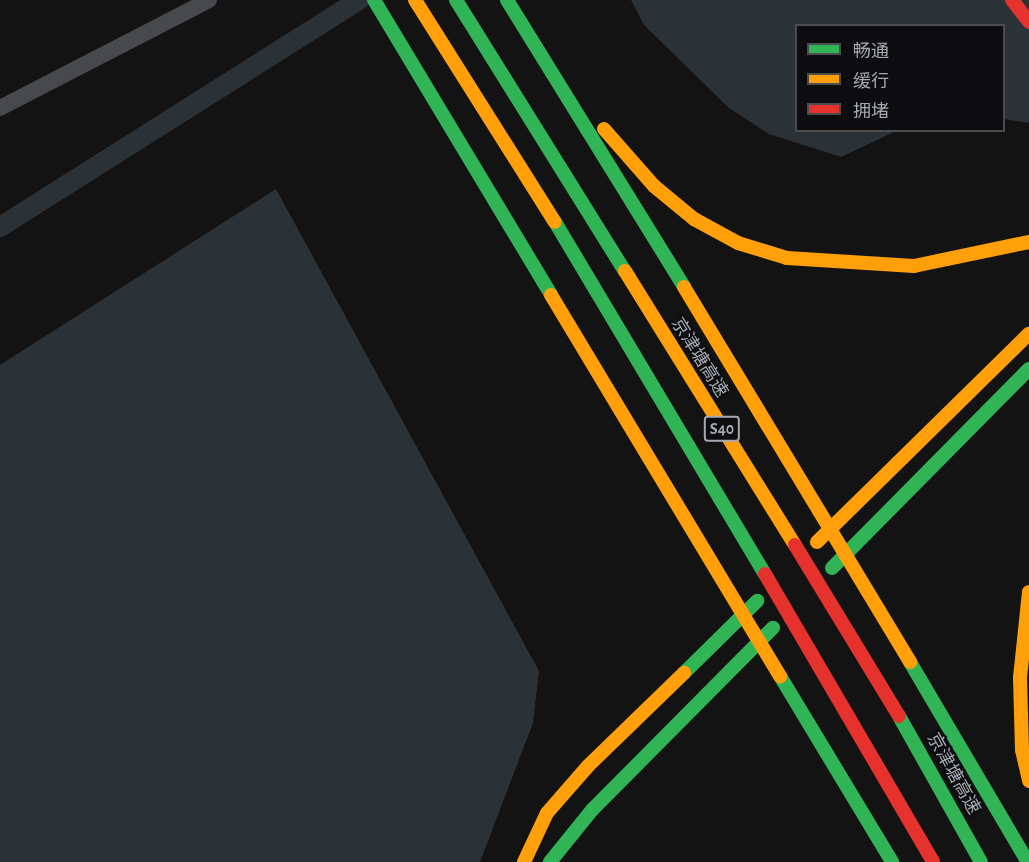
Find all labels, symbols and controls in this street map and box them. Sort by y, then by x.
legend [795,24,1005,132]
text: 畅通 [853,43,889,61]
text: 缓行 [853,73,889,91]
text: 拥堵 [853,103,889,121]
street label: 京津塘高速 [666,314,732,402]
road number: S40 [702,416,742,442]
street label: 京津塘高速 [922,729,984,819]

